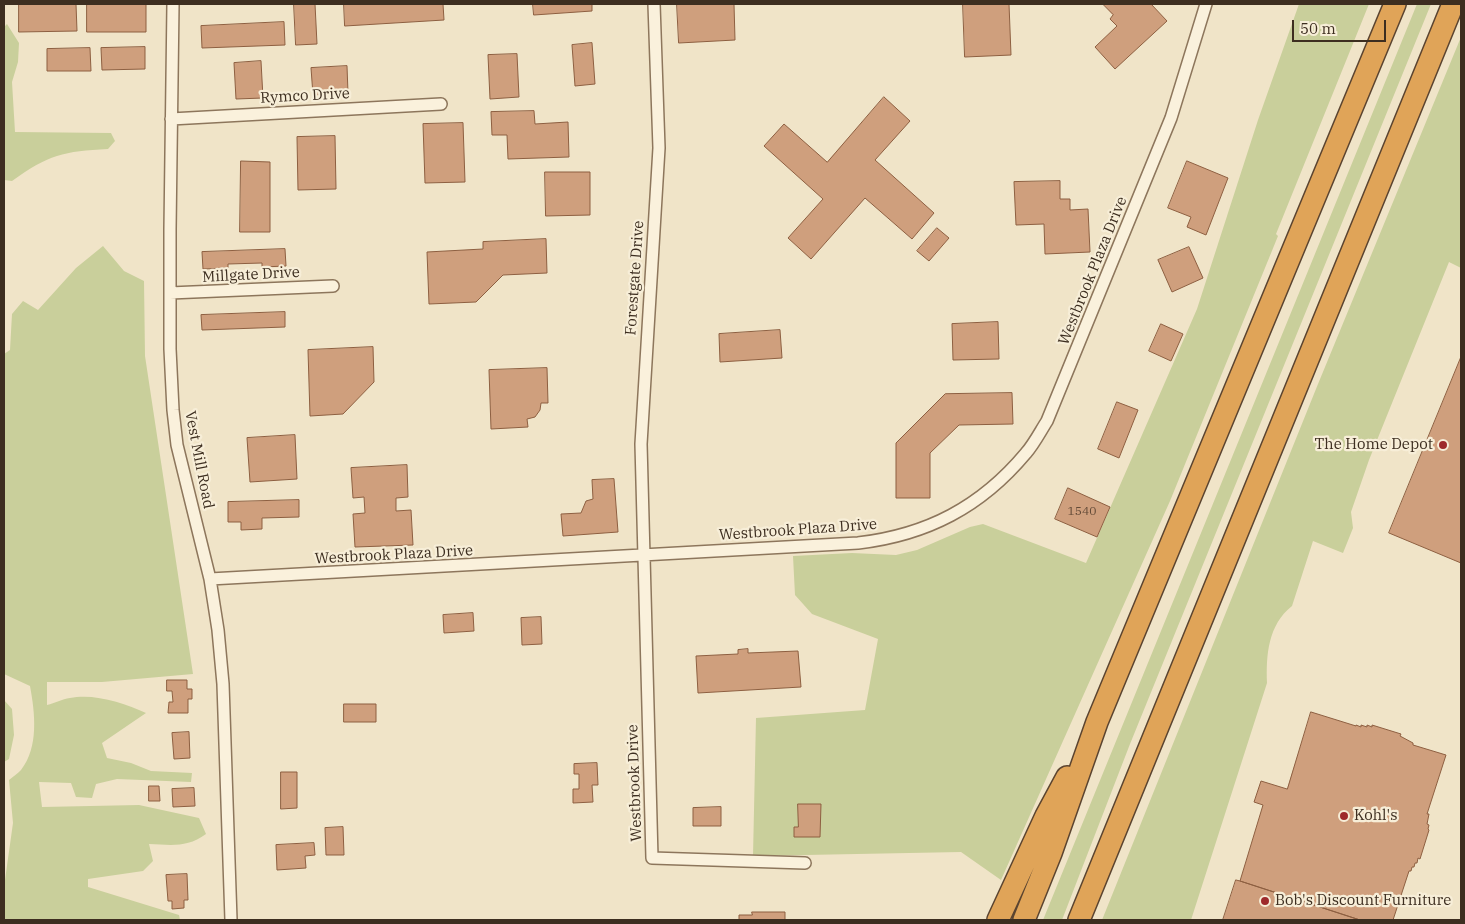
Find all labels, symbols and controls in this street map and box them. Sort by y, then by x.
scale bar [1295,10,1389,42]
text: 50 m [1300,19,1336,38]
street label: Rymco Drive [260,85,350,107]
street label: Westbrook Plaza Drive [1055,194,1131,348]
street label: Forestgate Drive [622,220,648,336]
street label: Millgate Drive [202,263,300,287]
street label: Vest Mill Road [181,410,217,510]
place label: The Home Depot [1315,436,1433,454]
marker: The Home Depot [1437,439,1449,451]
house number: 1540 [1068,505,1096,519]
street label: Westbrook Plaza Drive [718,515,878,545]
street label: Westbrook Plaza Drive [314,542,474,568]
street label: Westbrook Drive [624,724,646,842]
place label: Kohl's [1354,807,1397,825]
marker: Kohl's [1338,810,1350,822]
place label: Bob's Discount Furniture [1275,892,1451,910]
marker: Bob's Discount Furniture [1259,895,1271,907]

